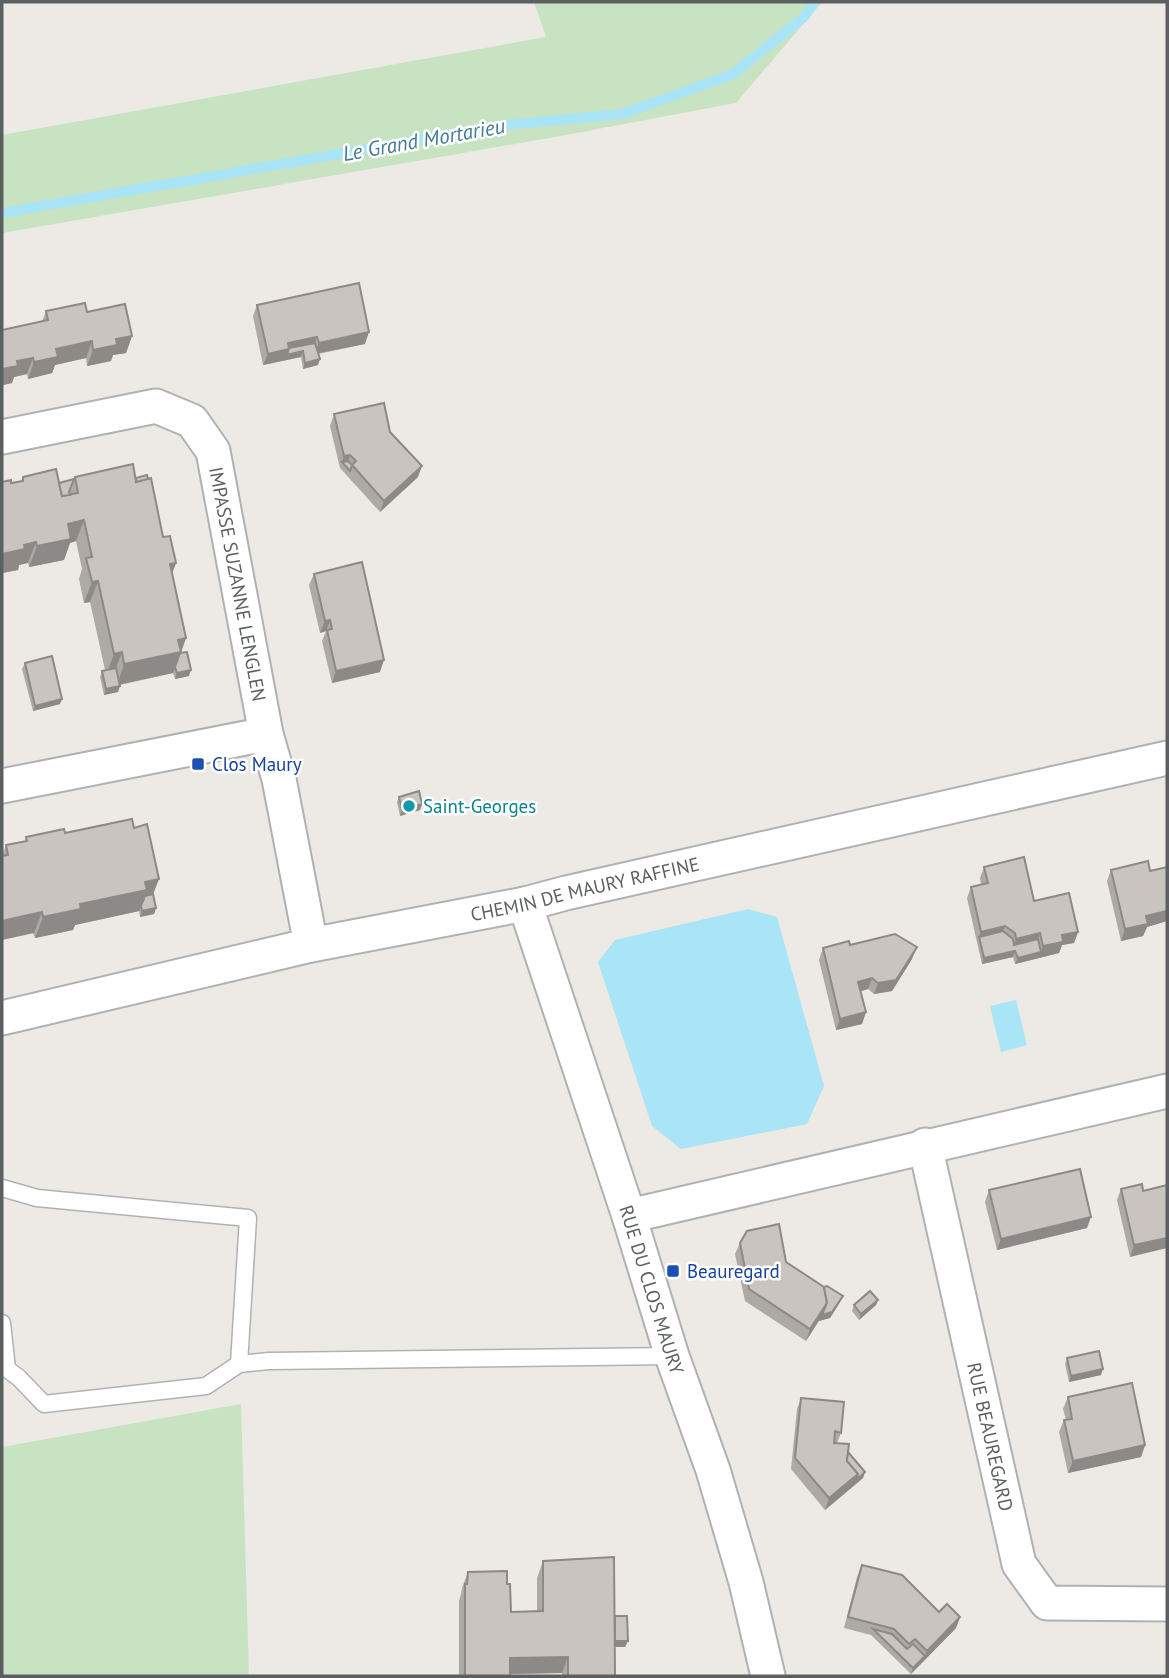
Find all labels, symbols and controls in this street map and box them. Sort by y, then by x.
water label: Le Grand Mortarieu [341,112,507,167]
street label: IMPASSE SUZANNE LENGLEN [204,465,272,703]
place label: Clos Maury [212,752,302,776]
marker: Clos Maury [190,756,206,772]
place label: Saint-Georges [423,794,536,818]
marker: Saint-Georges [401,798,417,814]
street label: CHEMIN DE MAURY RAFFINE [468,851,701,926]
street label: RUE DU CLOS MAURY [614,1202,690,1378]
place label: Beauregard [687,1259,780,1283]
marker: Beauregard [665,1263,681,1279]
street label: RUE BEAUREGARD [962,1360,1019,1513]

